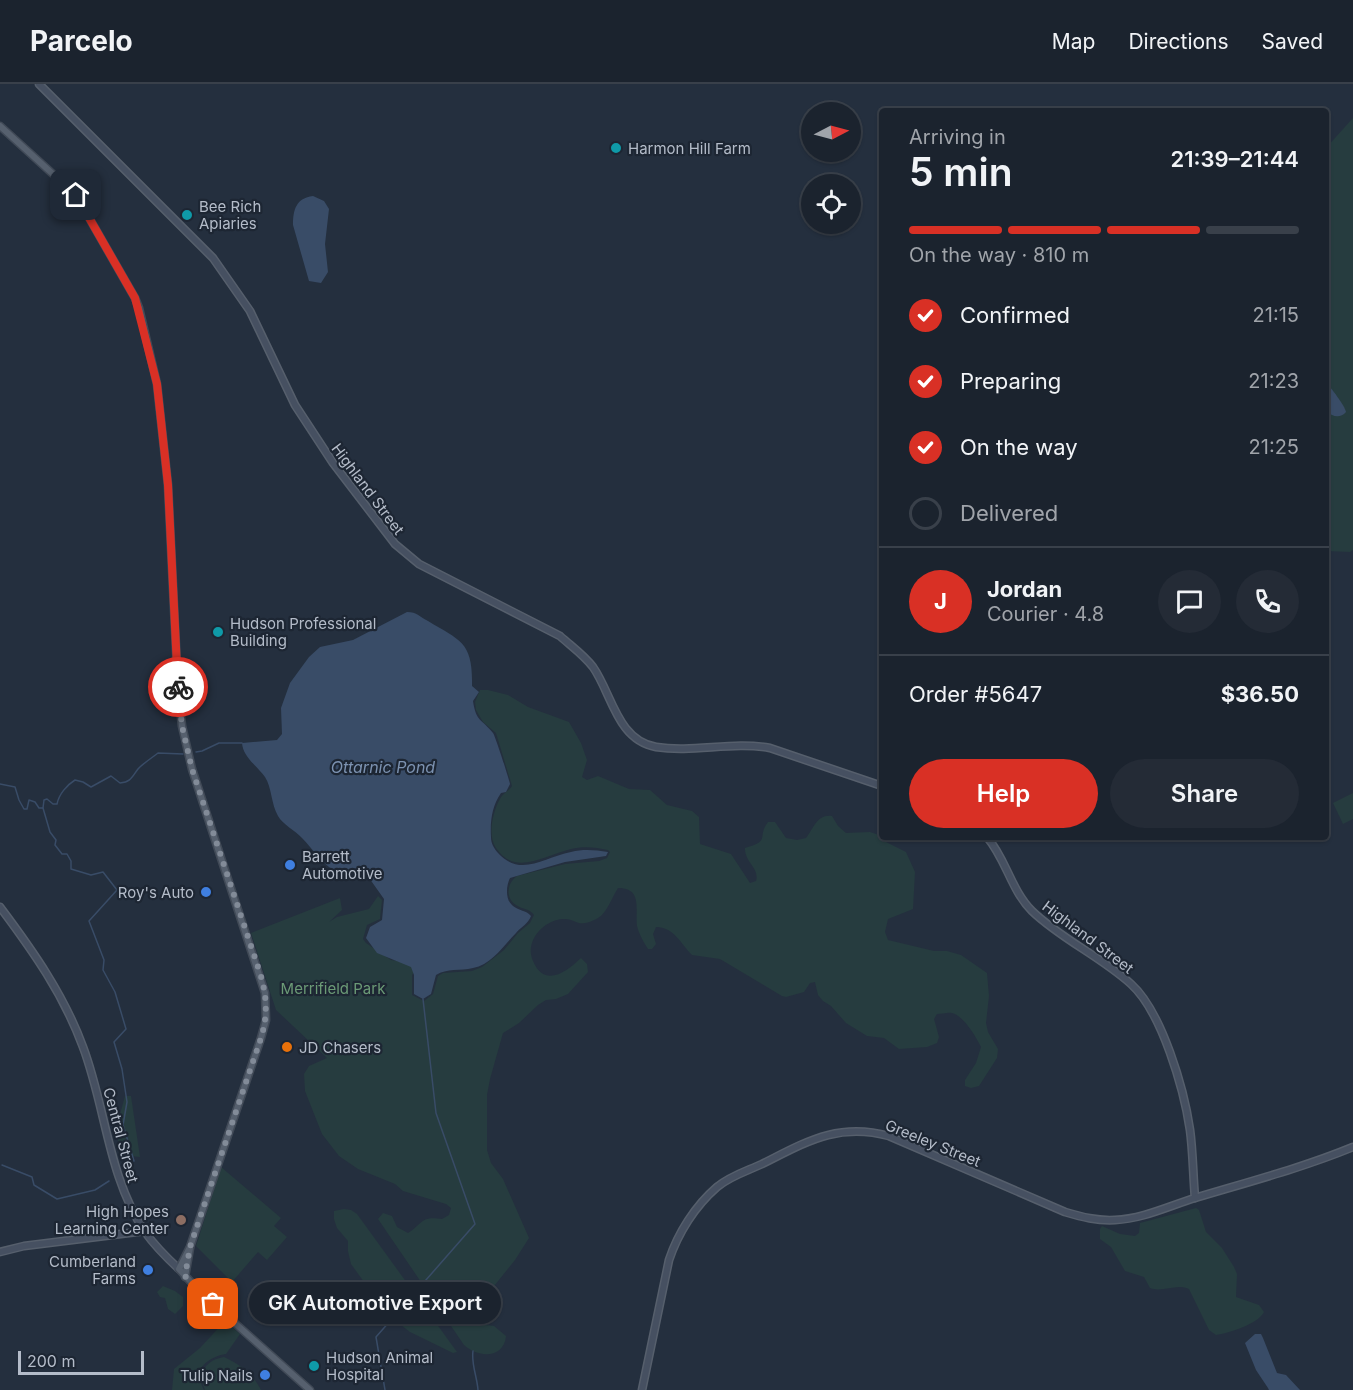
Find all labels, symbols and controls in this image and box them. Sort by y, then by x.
text: Parcelo [30,24,133,58]
text: Map [1052,29,1095,54]
text: Directions [1128,29,1229,54]
text: Saved [1262,29,1323,54]
north arrow [801,102,861,162]
map controls [801,102,861,234]
text: Arriving in [909,125,1006,149]
place label: Harmon Hill Farm [628,139,751,158]
marker: Harmon Hill Farm [609,141,623,155]
text: 21:39–21:44 [1171,146,1299,172]
text: 5 min [909,148,1013,195]
pin [50,169,101,220]
button: locate [801,174,861,234]
icon: home [59,178,92,211]
place label: Bee Rich Apiaries [199,197,261,233]
marker: Bee Rich Apiaries [180,208,194,222]
text: On the way · 810 m [909,243,1089,267]
icon: check [909,299,942,332]
text: Confirmed [960,302,1070,328]
text: 21:15 [1253,303,1299,327]
icon: check [909,365,942,398]
text: Preparing [960,368,1061,394]
text: 21:23 [1248,369,1299,393]
icon: check [909,431,942,464]
text: On the way [960,434,1078,460]
text: 21:25 [1249,435,1299,459]
street label: Highland Street [327,440,409,539]
text: Delivered [960,500,1058,526]
button: chat [1158,570,1221,633]
button: phone [1236,570,1299,633]
text: Jordan [987,576,1062,602]
text: J [934,588,947,614]
text: Courier · 4.8 [987,602,1104,626]
place label: Hudson Professional Building [230,614,376,650]
marker: Hudson Professional Building [211,625,225,639]
courier [148,657,208,717]
icon: bike [162,671,195,704]
text: Order #5647 [909,681,1042,707]
text: $36.50 [1221,681,1299,707]
water label: Ottarnic Pond [331,757,435,777]
button: Help [909,759,1098,828]
button: Share [1110,759,1299,828]
place label: Barrett Automotive [302,847,383,883]
marker: Barrett Automotive [283,858,297,872]
place label: Roy's Auto [118,883,194,902]
marker: Roy's Auto [199,885,213,899]
street label: Highland Street [1039,896,1138,978]
park label: Merrifield Park [281,979,386,998]
place label: JD Chasers [299,1038,381,1057]
marker: JD Chasers [280,1040,294,1054]
street label: Central Street [99,1085,143,1185]
street label: Greeley Street [883,1115,984,1171]
place label: High Hopes Learning Center [55,1202,169,1238]
marker: High Hopes Learning Center [174,1213,188,1227]
place label: Cumberland Farms [49,1252,136,1288]
marker: Cumberland Farms [141,1263,155,1277]
pin [187,1278,238,1329]
callout: GK Automotive Export [249,1283,501,1325]
icon: bag [196,1287,229,1320]
text: GK Automotive Export [268,1291,482,1315]
scale bar [18,1348,144,1376]
place label: Hudson Animal Hospital [326,1348,433,1384]
text: 200 m [27,1351,75,1371]
marker: Hudson Animal Hospital [307,1359,321,1373]
place label: Tulip Nails [180,1366,253,1385]
marker: Tulip Nails [258,1368,272,1382]

